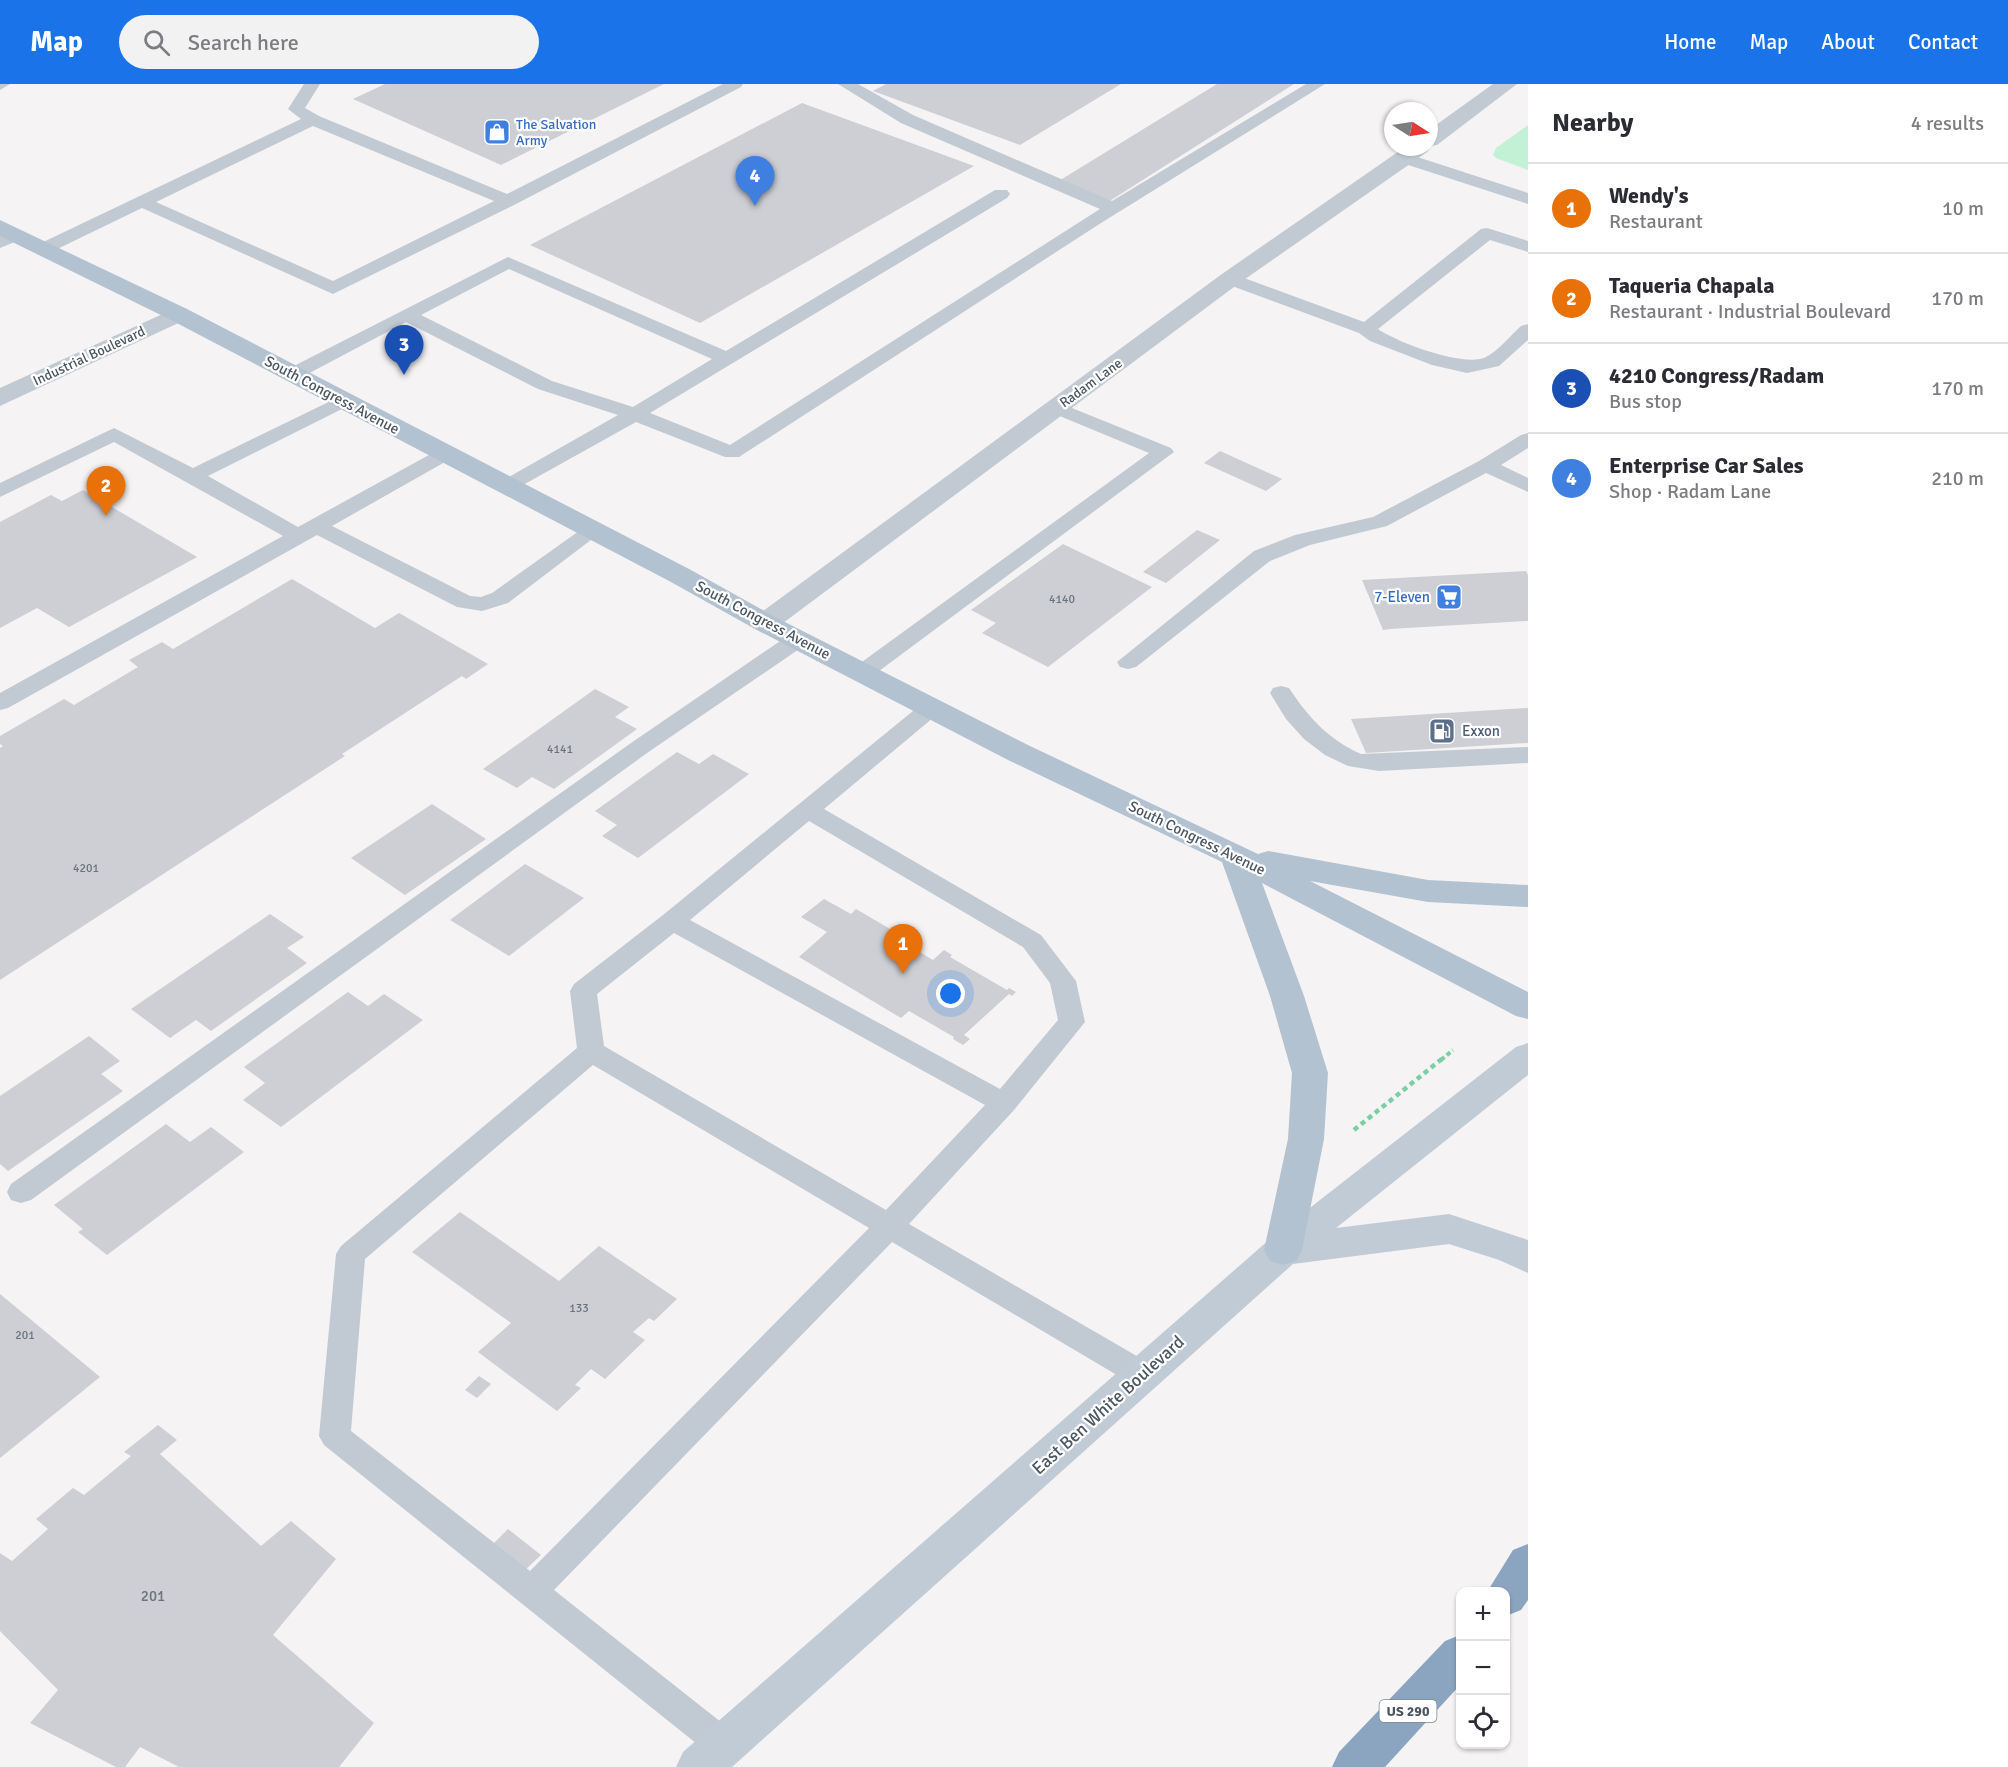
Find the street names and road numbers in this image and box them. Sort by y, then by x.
street label: Industrial Boulevard [30,323,148,389]
street label: South Congress Avenue [262,352,402,438]
street label: Radam Lane [1056,355,1126,411]
street label: South Congress Avenue [693,577,833,663]
street label: South Congress Avenue [1126,797,1268,879]
street label: East Ben White Boulevard [1027,1331,1189,1479]
road number: US 290 [1380,1700,1436,1722]

